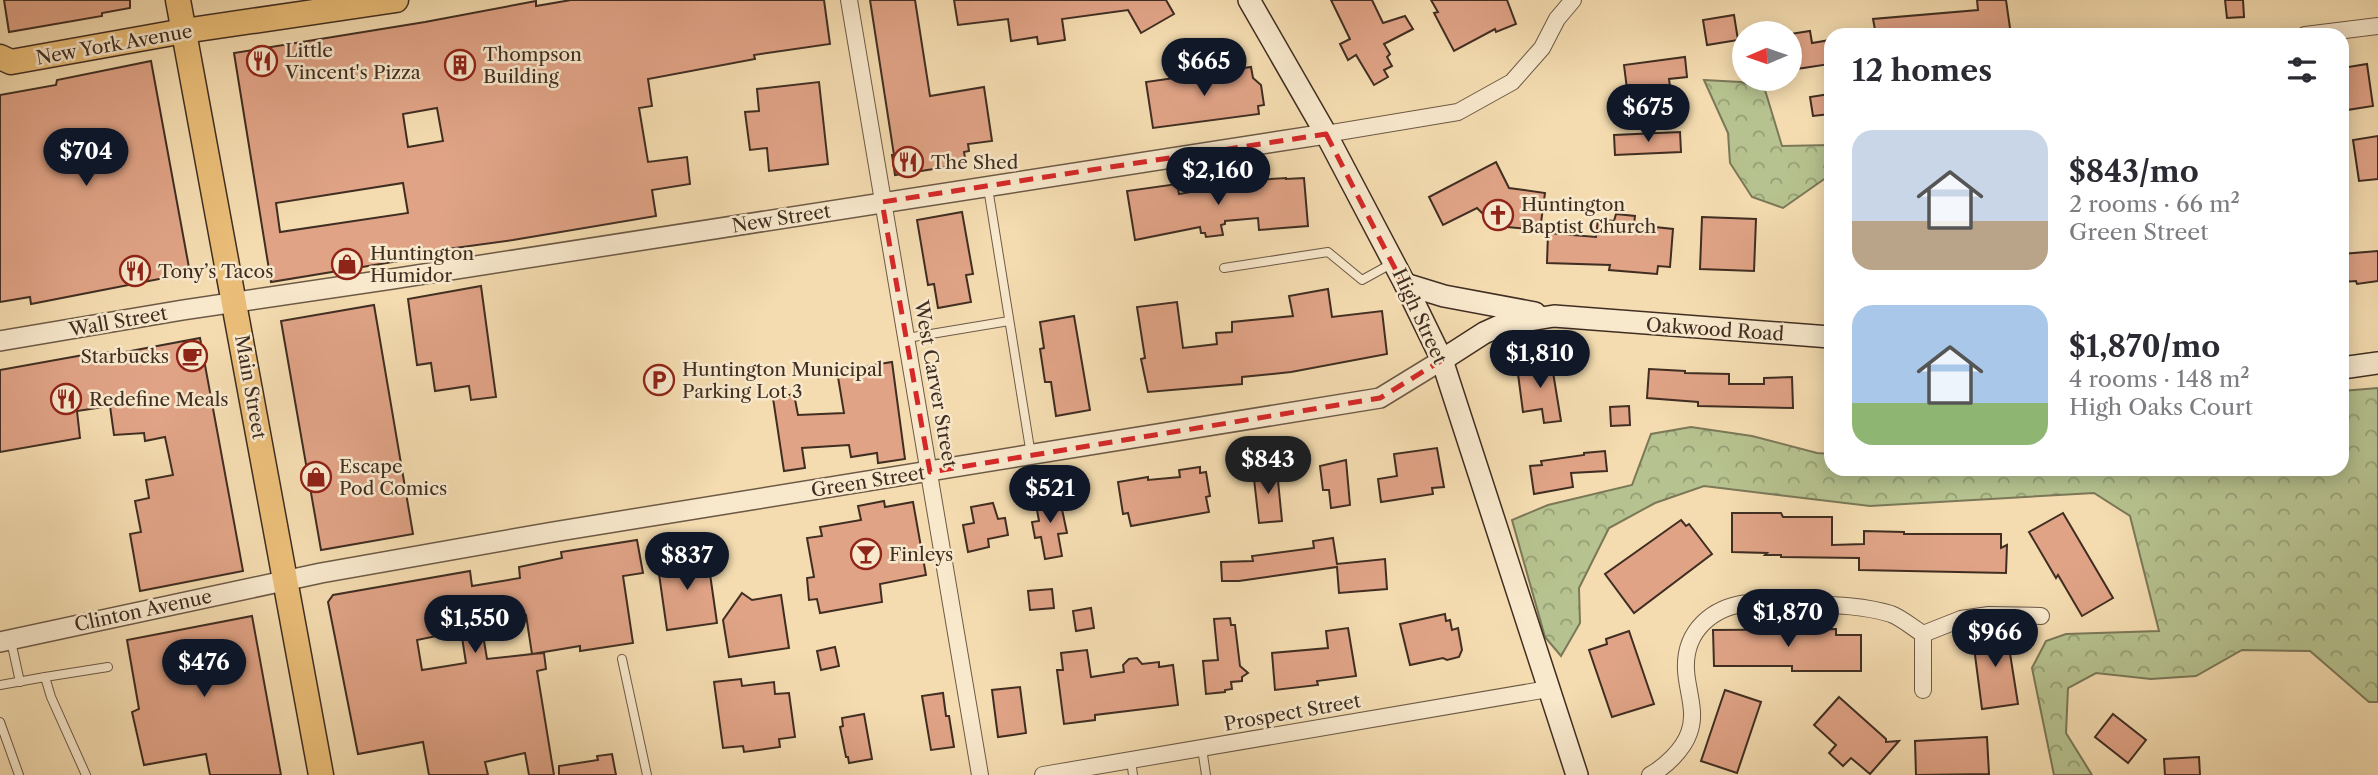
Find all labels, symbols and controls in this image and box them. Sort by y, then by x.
street label: New York Avenue [34,19,194,70]
north arrow [1732,21,1802,91]
map controls [1732,21,1802,91]
pin: $665 [1163,38,1245,98]
place label: Little Vincent's Pizza [284,39,421,84]
place label: Thompson Building [483,43,582,88]
restaurant icon: Little Vincent's Pizza [245,44,279,78]
text: $665 [1177,47,1231,75]
building icon: Thompson Building [443,48,477,82]
icon: filters [2283,51,2321,89]
text: 12 homes [1852,52,1992,89]
pin: $675 [1607,85,1689,144]
text: $675 [1623,93,1673,121]
pin: $704 [45,128,127,188]
text: $704 [59,137,113,165]
restaurant icon: The Shed [891,145,925,179]
pin: $2,160 [1161,148,1275,207]
place label: The Shed [931,151,1019,174]
text: $843/mo [2069,153,2199,190]
text: $2,160 [1182,156,1254,184]
icon: home [1908,158,1992,242]
text: 2 rooms · 66 m² [2069,190,2240,218]
place label: Huntington Baptist Church [1521,193,1656,238]
church icon: Huntington Baptist Church [1481,198,1515,232]
street label: New Street [730,199,832,238]
text: Green Street [2069,218,2208,246]
place label: Huntington Humidor [370,242,474,287]
shop icon: Huntington Humidor [330,247,364,281]
restaurant icon: Tony’s Tacos [118,254,152,288]
place label: Tony’s Tacos [158,260,274,283]
street label: High Street [1387,265,1452,368]
street label: West Carver Street [909,298,962,470]
street label: Wall Street [66,301,169,342]
street label: Oakwood Road [1645,313,1785,346]
text: $1,870/mo [2069,328,2220,365]
pin: $1,810 [1483,330,1597,390]
street label: Main Street [230,333,271,441]
icon: home [1908,333,1992,417]
cafe icon: Starbucks [175,339,209,373]
text: $1,810 [1506,339,1574,367]
place label: Starbucks [80,345,169,368]
place label: Huntington Municipal Parking Lot 3 [682,358,883,403]
parking icon: Huntington Municipal Parking Lot 3 [642,363,676,397]
text: 4 rooms · 148 m² [2069,365,2250,393]
restaurant icon: Redefine Meals [49,382,83,416]
place label: Redefine Meals [89,388,229,411]
text: High Oaks Court [2069,393,2253,421]
pin: $843 [1227,436,1309,496]
text: $843 [1241,445,1295,473]
place label: Escape Pod Comics [339,455,447,500]
shop icon: Escape Pod Comics [299,460,333,494]
street label: Green Street [809,461,927,502]
pin: $521 [1009,466,1091,525]
text: $521 [1025,474,1075,502]
pin: $837 [646,532,728,592]
bar icon: Finleys [849,537,883,571]
text: $837 [661,541,713,569]
place label: Finleys [889,543,953,566]
street label: Clinton Avenue [72,585,214,636]
pin: $1,870 [1731,590,1845,649]
pin: $1,550 [418,596,532,655]
text: $1,870 [1753,598,1823,626]
text: $1,550 [440,604,510,632]
pin: $966 [1954,610,2036,669]
text: $966 [1968,618,2022,646]
pin: $476 [163,640,245,699]
text: $476 [178,648,230,676]
street label: Prospect Street [1222,689,1362,736]

